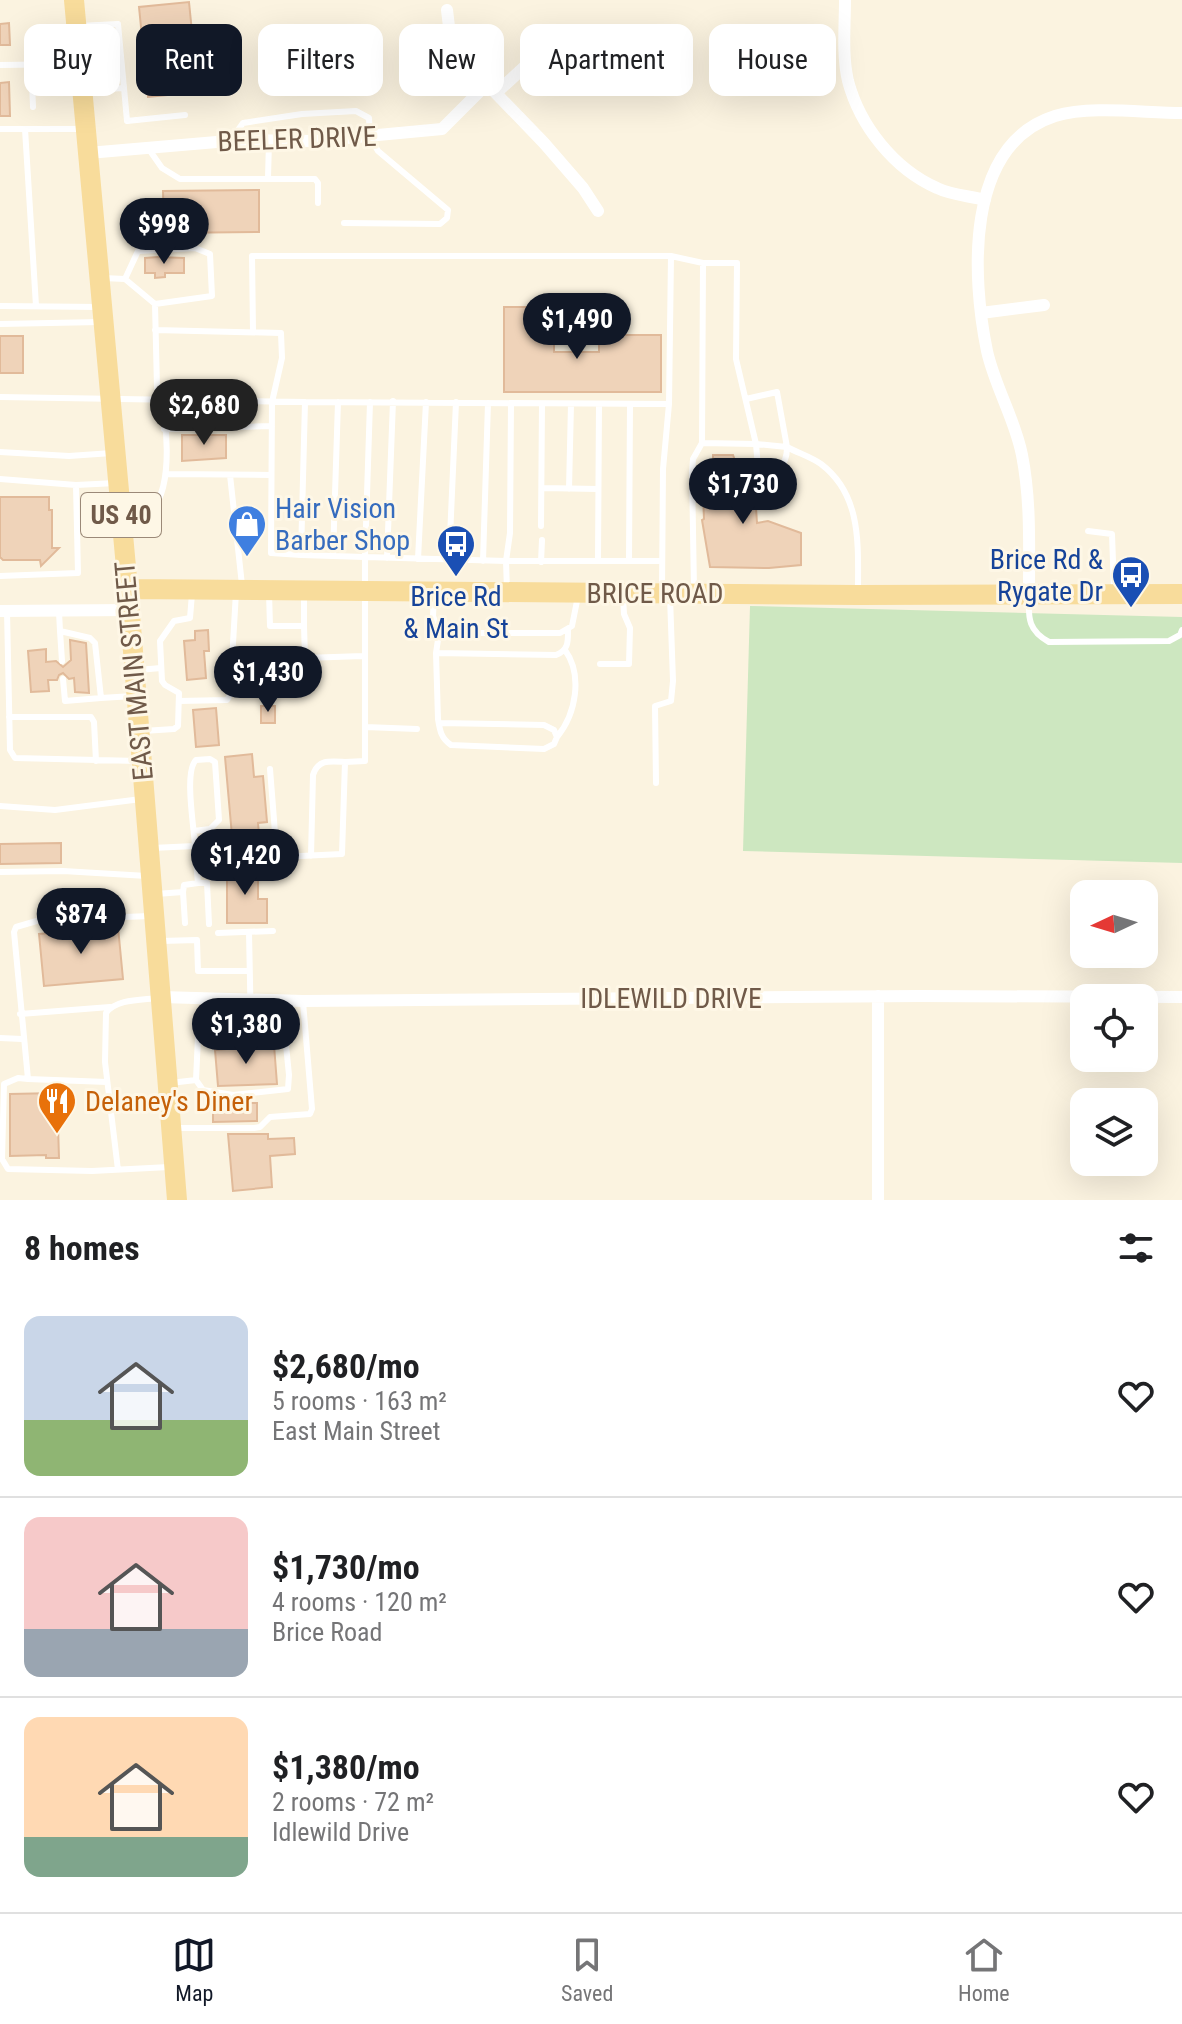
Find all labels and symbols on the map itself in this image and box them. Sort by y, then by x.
street label: BEELER DRIVE [217,120,377,158]
pin: $998 [117,198,211,266]
pin: $1,490 [512,293,642,361]
pin: $2,680 [139,379,269,447]
pin: $1,730 [678,458,808,526]
place label: Hair Vision Barber Shop [275,492,410,557]
road number: US 40 [81,493,161,537]
shop icon: Hair Vision Barber Shop [226,503,268,558]
bus stop icon: Brice Rd & Main St [435,523,477,578]
place label: Brice Rd & Rygate Dr [990,543,1103,608]
bus stop icon: Brice Rd & Rygate Dr [1110,554,1152,609]
street label: EAST MAIN STREET [108,560,160,782]
street label: BRICE ROAD [587,577,723,610]
place label: Brice Rd & Main St [403,580,509,645]
pin: $1,430 [203,646,333,714]
pin: $1,420 [180,829,310,897]
north arrow [1070,880,1158,968]
pin: $874 [34,888,128,956]
street label: IDLEWILD DRIVE [580,982,762,1015]
pin: $1,380 [181,998,311,1066]
restaurant icon: Delaney's Diner [36,1080,78,1135]
place label: Delaney's Diner [85,1085,253,1118]

